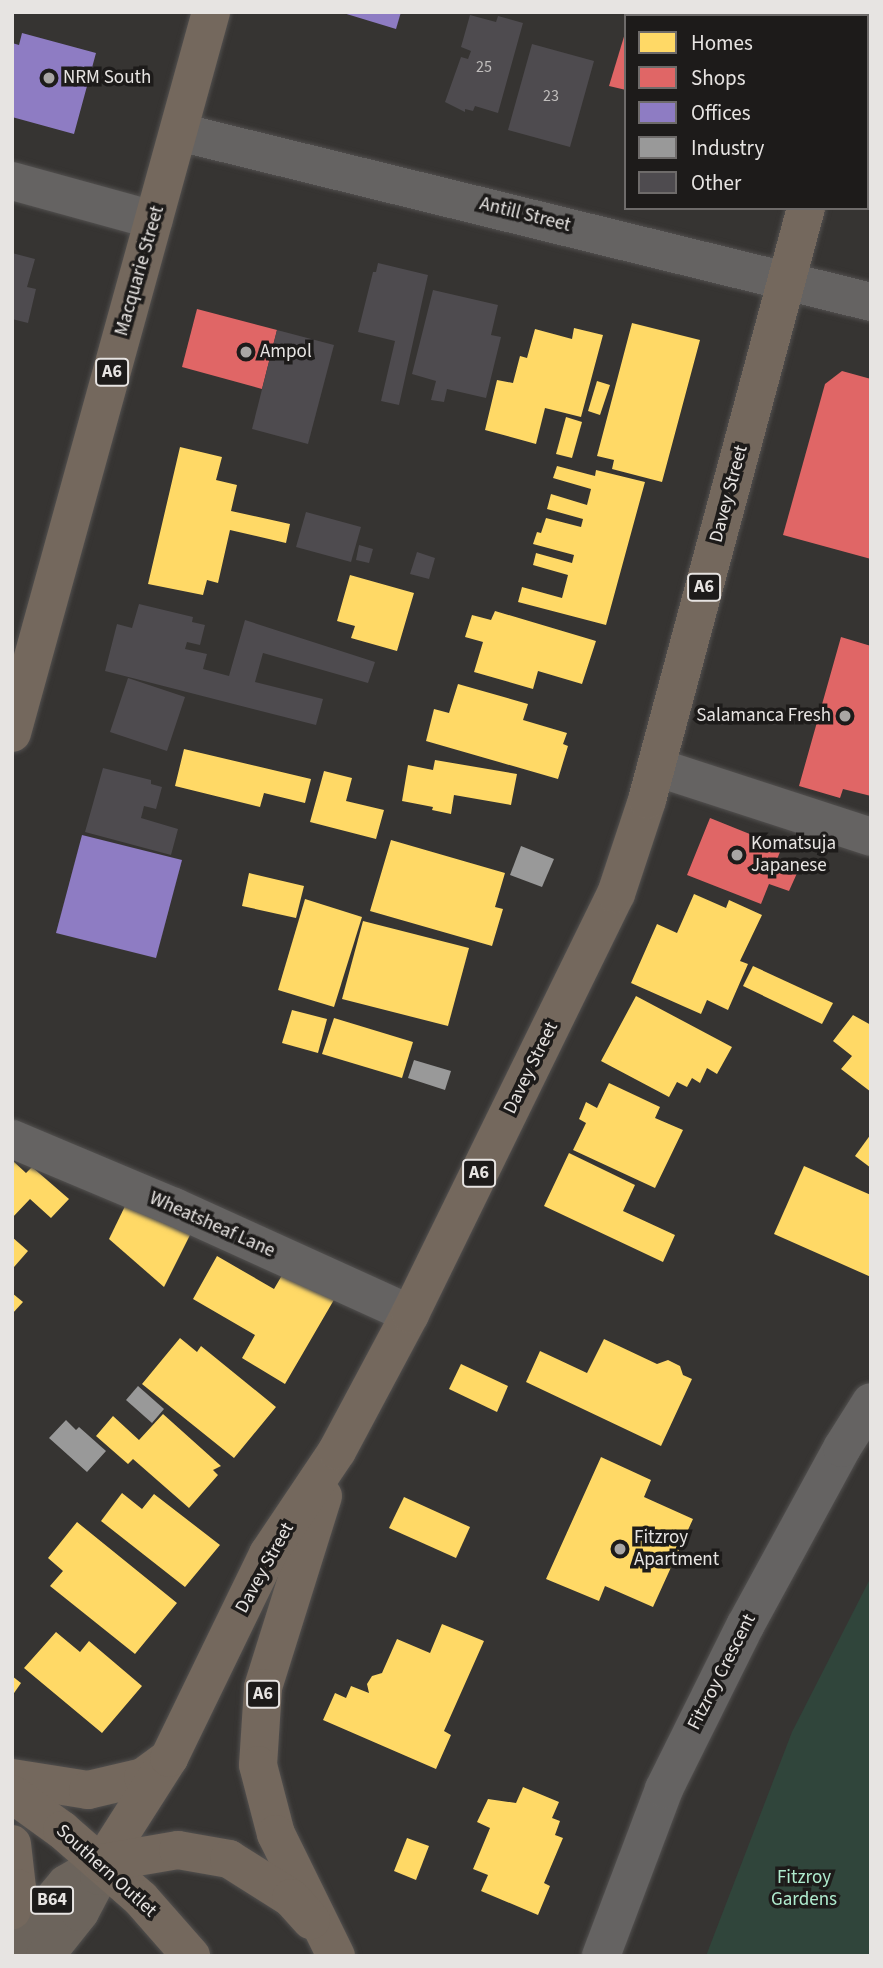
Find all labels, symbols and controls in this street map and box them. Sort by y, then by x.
legend [624,14,869,210]
text: Homes [691,28,753,58]
house number: 25 [476,57,492,77]
text: Shops [691,63,745,93]
place label: NRM South [63,67,151,89]
marker: NRM South [41,70,57,86]
house number: 23 [543,86,559,106]
text: Offices [691,98,751,128]
text: Industry [691,133,764,163]
text: Other [691,168,741,198]
street label: Antill Street [477,193,573,237]
street label: Macquarie Street [111,203,169,339]
place label: Ampol [260,341,312,363]
marker: Ampol [238,344,254,360]
road number: A6 [94,358,130,386]
street label: Davey Street [705,443,753,545]
road number: A6 [686,572,722,602]
place label: Salamanca Fresh [696,705,831,727]
marker: Salamanca Fresh [837,708,853,724]
place label: Komatsuja Japanese [751,833,836,877]
marker: Komatsuja Japanese [729,847,745,863]
street label: Davey Street [499,1018,563,1118]
road number: A6 [462,1158,496,1188]
street label: Wheatsheaf Lane [146,1187,278,1263]
street label: Davey Street [231,1519,299,1617]
place label: Fitzroy Apartment [634,1527,719,1571]
marker: Fitzroy Apartment [612,1541,628,1557]
street label: Fitzroy Crescent [683,1610,761,1734]
road number: A6 [246,1680,280,1708]
street label: Southern Outlet [51,1820,161,1922]
park label: Fitzroy Gardens [771,1867,837,1911]
road number: B64 [29,1886,75,1914]

